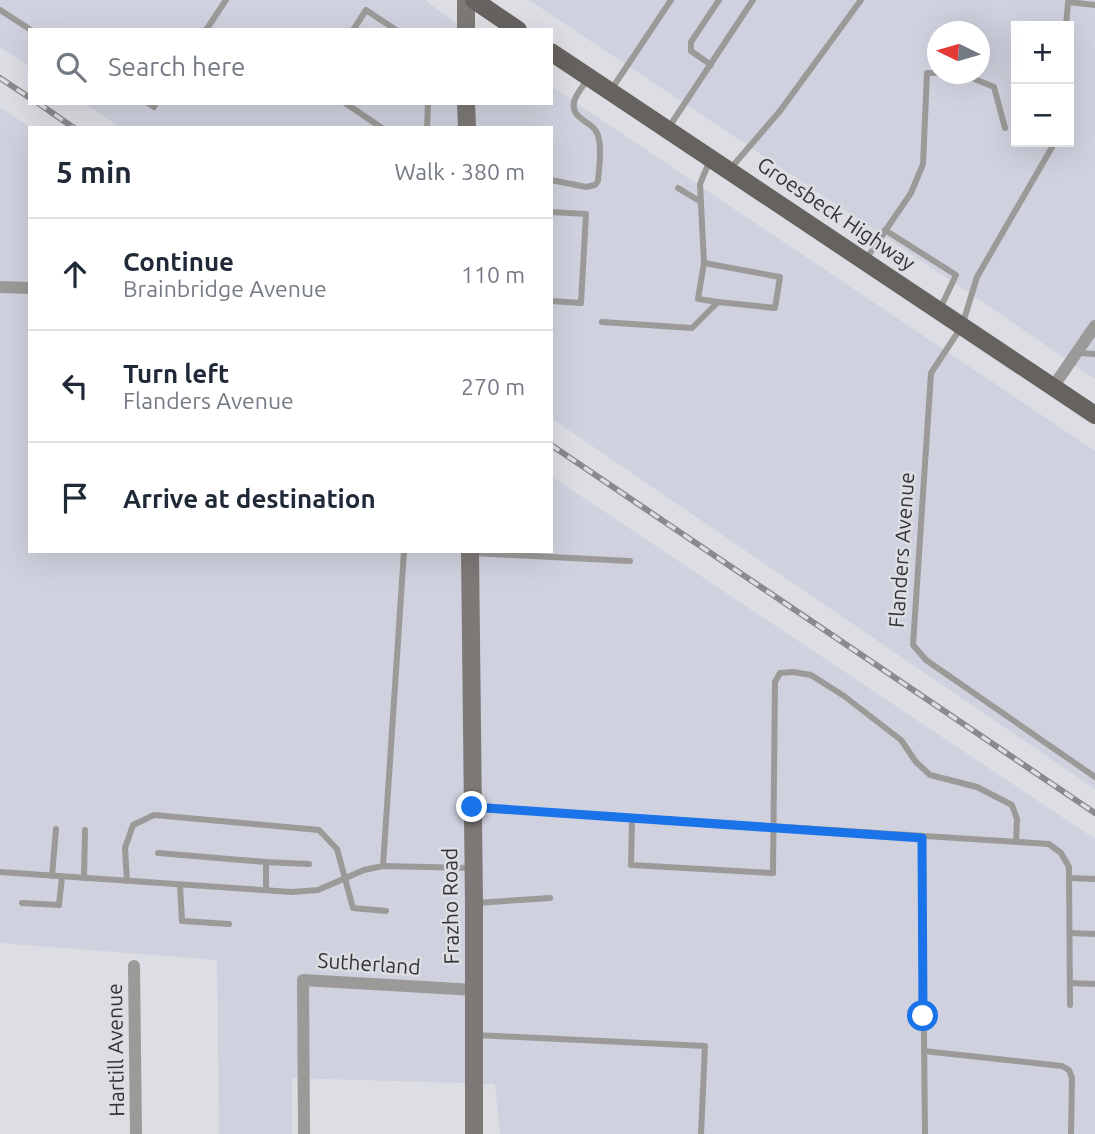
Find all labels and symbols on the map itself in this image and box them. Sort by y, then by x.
north arrow [927,21,990,84]
street label: Groesbeck Highway [753,152,920,275]
street label: Flanders Avenue [884,471,918,629]
route end [456,791,487,822]
street label: Frazho Road [437,848,463,965]
street label: Sutherland [317,947,421,979]
street label: Hartill Avenue [102,983,128,1117]
route start [907,1000,938,1031]

